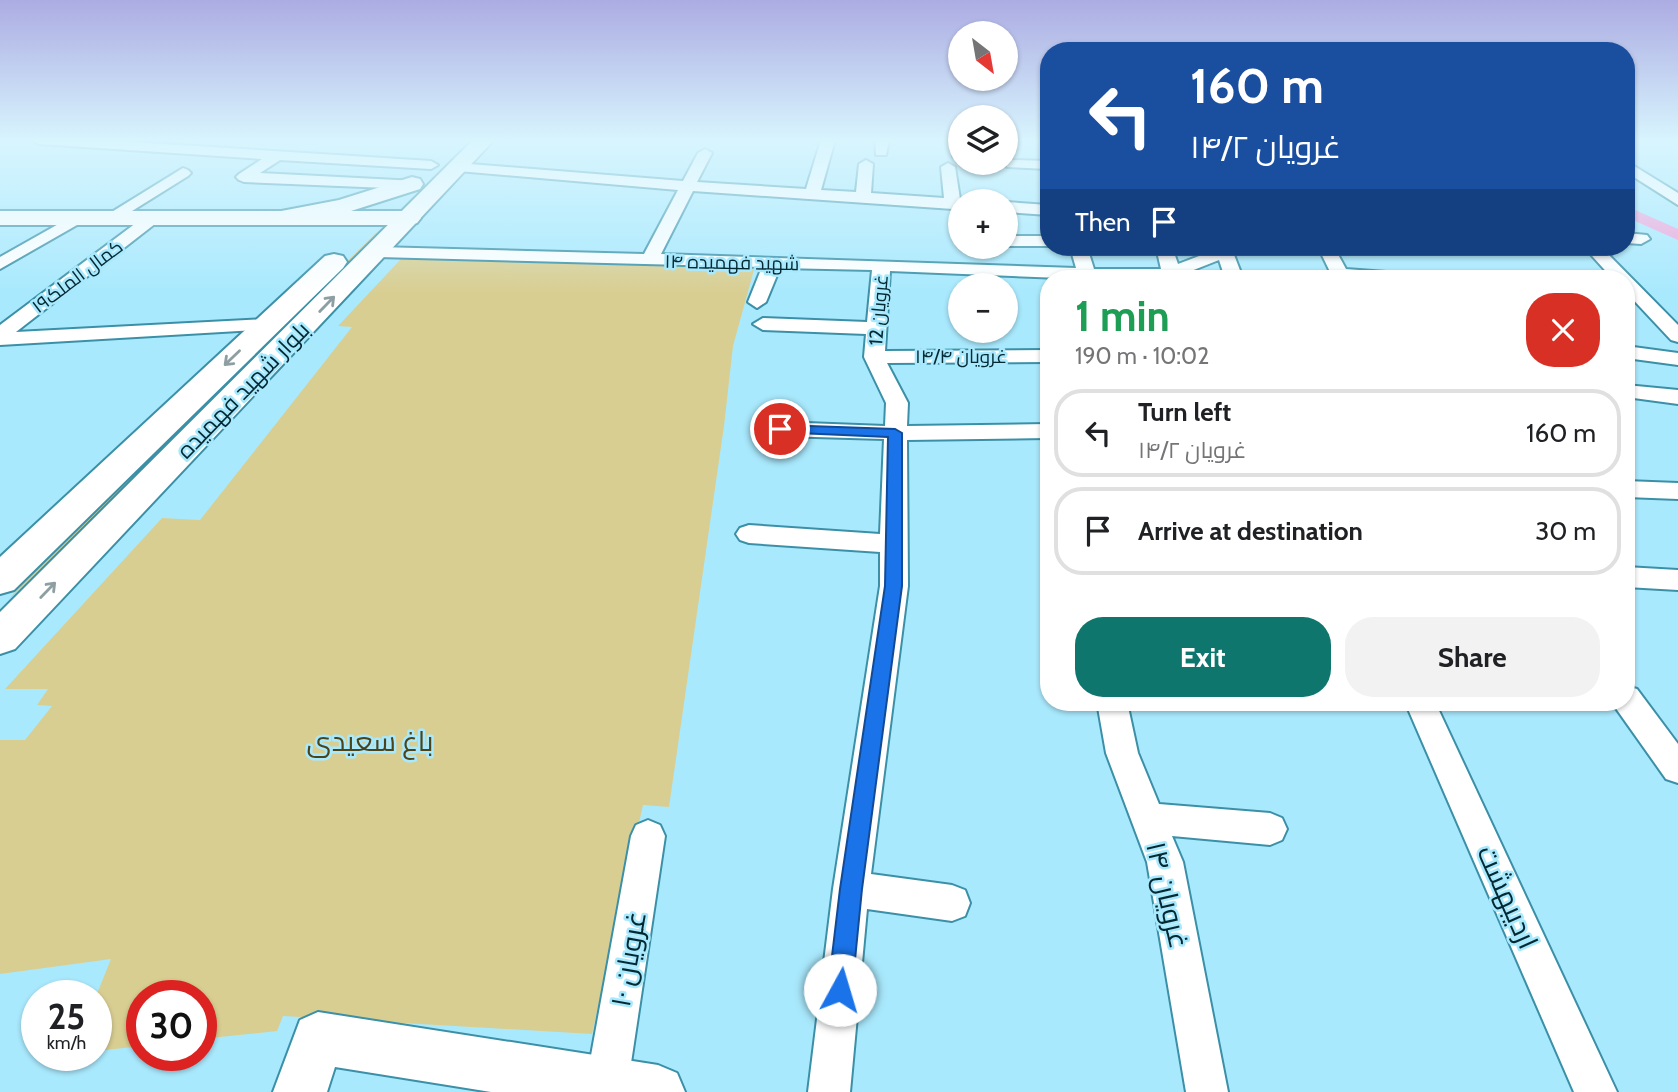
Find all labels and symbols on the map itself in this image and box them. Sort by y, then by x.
north arrow [948,21,1018,91]
street label: کمال الملک۱۹ [27,235,127,318]
street label: شهید فهمیده ۱۴ [664,250,800,275]
street label: غرویان 12 [864,274,893,346]
one-way arrow [318,296,335,313]
street label: بلوار شهید فهمیده [171,316,315,464]
street label: غرویان ۱۴/۴ [915,345,1007,368]
one-way arrow [224,349,241,366]
pin [750,399,810,459]
one-way arrow [39,581,56,598]
park label: باغ سعیدی [307,724,433,760]
street label: غرویان ۱۴ [1139,838,1197,952]
street label: اردیبهشت [1470,840,1546,954]
street label: غرویان ۱۰ [603,908,653,1010]
position arrow [803,953,877,1027]
speed limit sign: 30 [126,980,217,1071]

